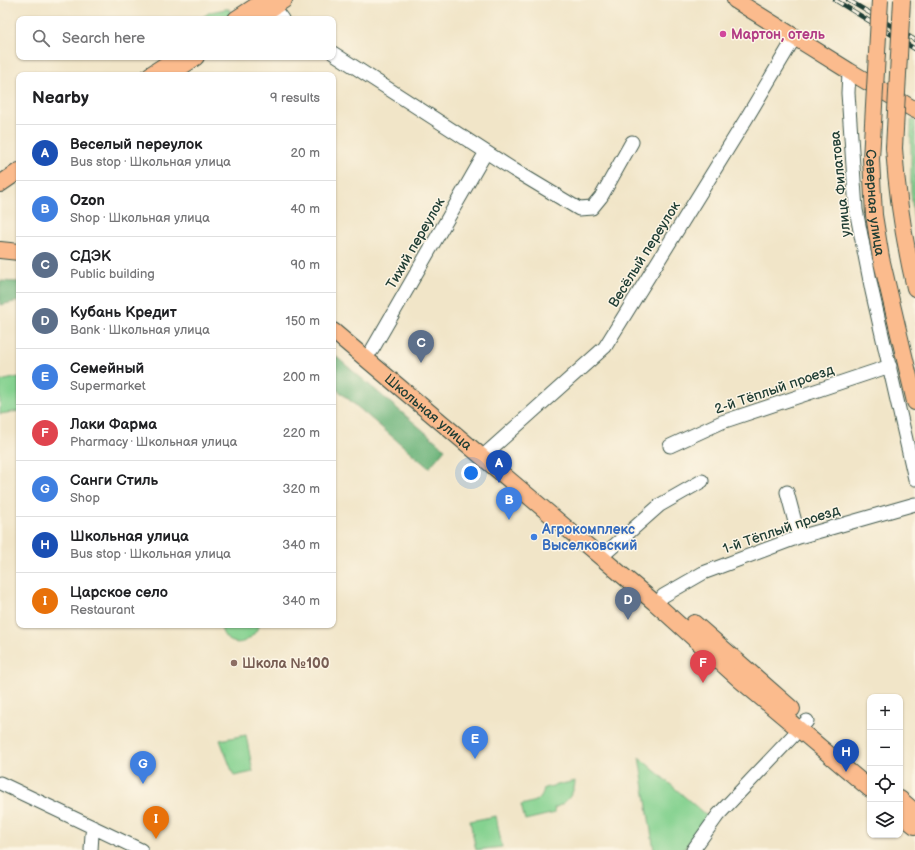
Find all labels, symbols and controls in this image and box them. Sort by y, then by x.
search box [16,16,336,60]
place label: Мартон, отель [731,26,826,43]
icon: search [30,27,52,49]
text: Search here [62,29,145,48]
marker: Мартон, отель [718,29,728,39]
text: Nearby [32,88,89,108]
text: 9 results [270,90,320,106]
street label: улица Филатова [826,129,855,238]
text: Веселый переулок [70,135,202,154]
text: A [41,145,49,161]
text: 20 m [290,145,320,161]
street label: Северная улица [862,149,889,258]
text: Bus stop · Школьная улица [70,154,231,170]
text: Ozon [70,191,105,210]
street label: Тихий переулок [382,194,449,292]
street label: Весёлый переулок [605,198,684,310]
text: B [40,201,50,217]
text: 40 m [290,201,320,217]
text: Shop · Школьная улица [70,210,210,226]
text: СДЭК [70,247,111,266]
text: C [40,257,50,273]
text: 90 m [291,257,320,273]
text: Public building [70,266,155,282]
text: Кубань Кредит [70,303,177,322]
text: D [40,313,50,329]
text: 150 m [286,313,320,329]
text: Bank · Школьная улица [70,322,210,338]
pin: C [408,330,434,363]
text: Семейный [70,359,144,378]
street label: 2-й Тёплый проезд [712,361,837,418]
text: E [41,369,49,385]
text: 200 m [283,369,320,385]
street label: Школьная улица [381,370,476,454]
text: Supermarket [70,378,146,394]
text: Лаки Фарма [70,415,157,434]
text: F [41,425,49,441]
text: 220 m [283,425,320,441]
text: Pharmacy · Школьная улица [70,434,237,450]
pin: A [486,450,512,483]
your location [461,463,481,483]
text: Санги Стиль [70,471,158,490]
text: G [40,481,50,497]
text: 320 m [282,481,320,497]
pin: B [496,487,522,520]
text: Shop [70,490,100,506]
street label: 1-й Тёплый проезд [721,501,842,557]
place label: Агрокомплекс Выселковский [541,521,637,554]
text: Школьная улица [70,527,189,546]
marker: Агрокомплекс Выселковский [529,532,539,542]
text: H [40,537,50,553]
text: 340 m [282,537,320,553]
text: Bus stop · Школьная улица [70,546,231,562]
text: Царское село [70,583,168,602]
pin: D [615,587,641,620]
text: I [43,593,47,609]
text: 340 m [282,593,320,609]
text: Restaurant [70,602,135,618]
pin: F [690,650,716,683]
place label: Школа №100 [242,655,330,672]
marker: Школа №100 [229,658,239,668]
map controls [867,694,903,838]
button: + [867,694,903,730]
pin: E [462,726,488,759]
button: − [867,730,903,766]
pin: H [833,739,859,772]
pin: G [130,751,156,784]
button: locate [867,766,903,802]
button: layers [867,802,903,838]
pin: I [143,806,169,839]

